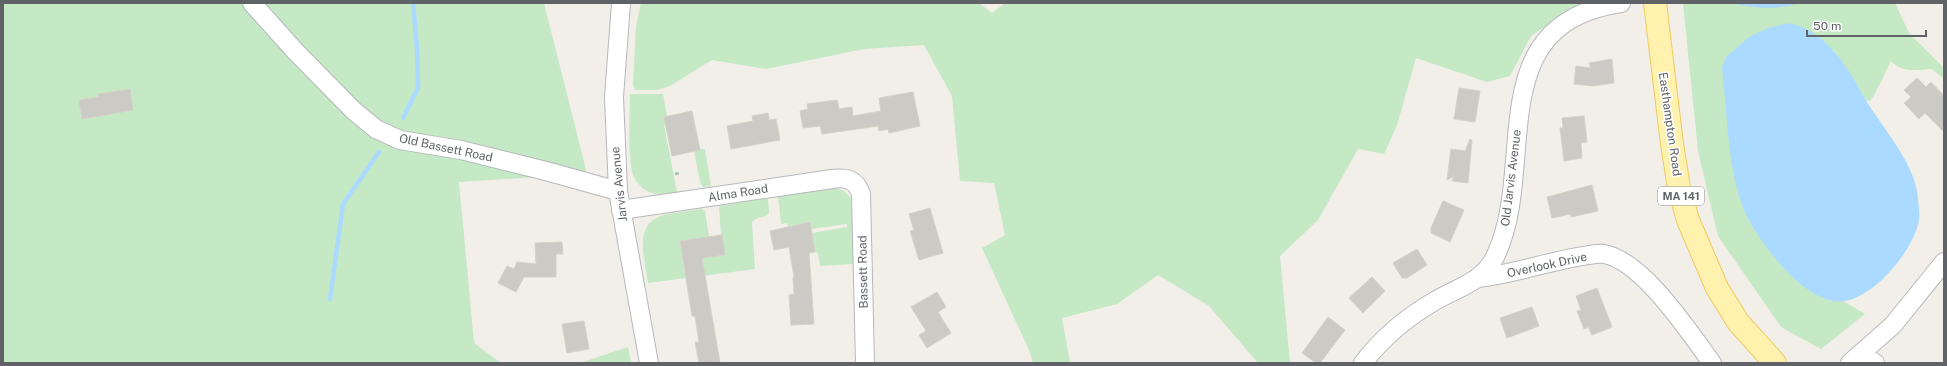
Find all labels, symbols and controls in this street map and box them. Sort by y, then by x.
scale bar [1807,12,1926,38]
text: 50 m [1813,19,1841,33]
street label: Easthampton Road [1656,71,1684,177]
street label: Old Jarvis Avenue [1498,129,1524,227]
street label: Old Bassett Road [398,131,494,165]
street label: Jarvis Avenue [608,146,630,222]
street label: Alma Road [707,181,769,205]
road number: MA 141 [1658,187,1704,205]
street label: Bassett Road [855,235,871,309]
street label: Overlook Drive [1506,250,1589,280]

